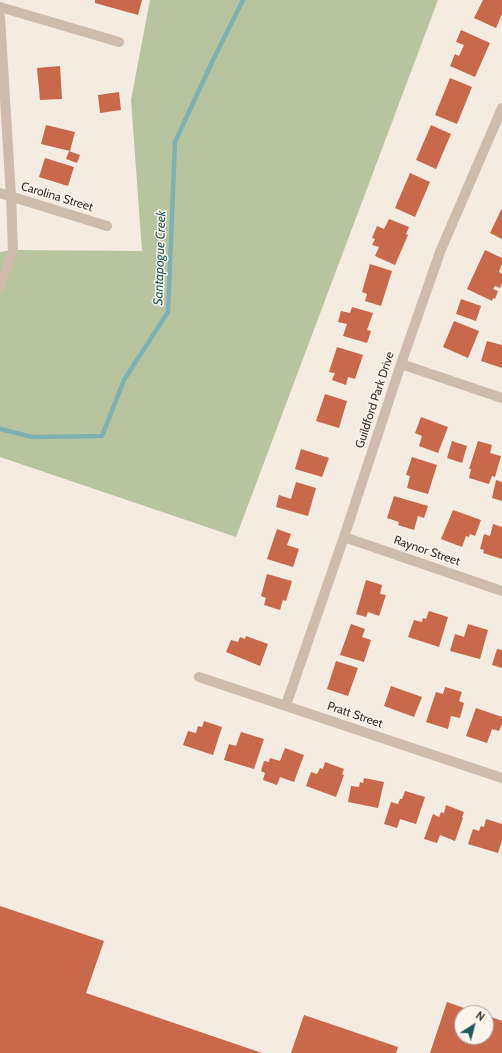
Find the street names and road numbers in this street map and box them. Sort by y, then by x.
street label: Carolina Street [19,179,95,215]
street label: Guildford Park Drive [353,350,397,450]
street label: Raynor Street [392,533,462,569]
street label: Pratt Street [325,699,385,731]

